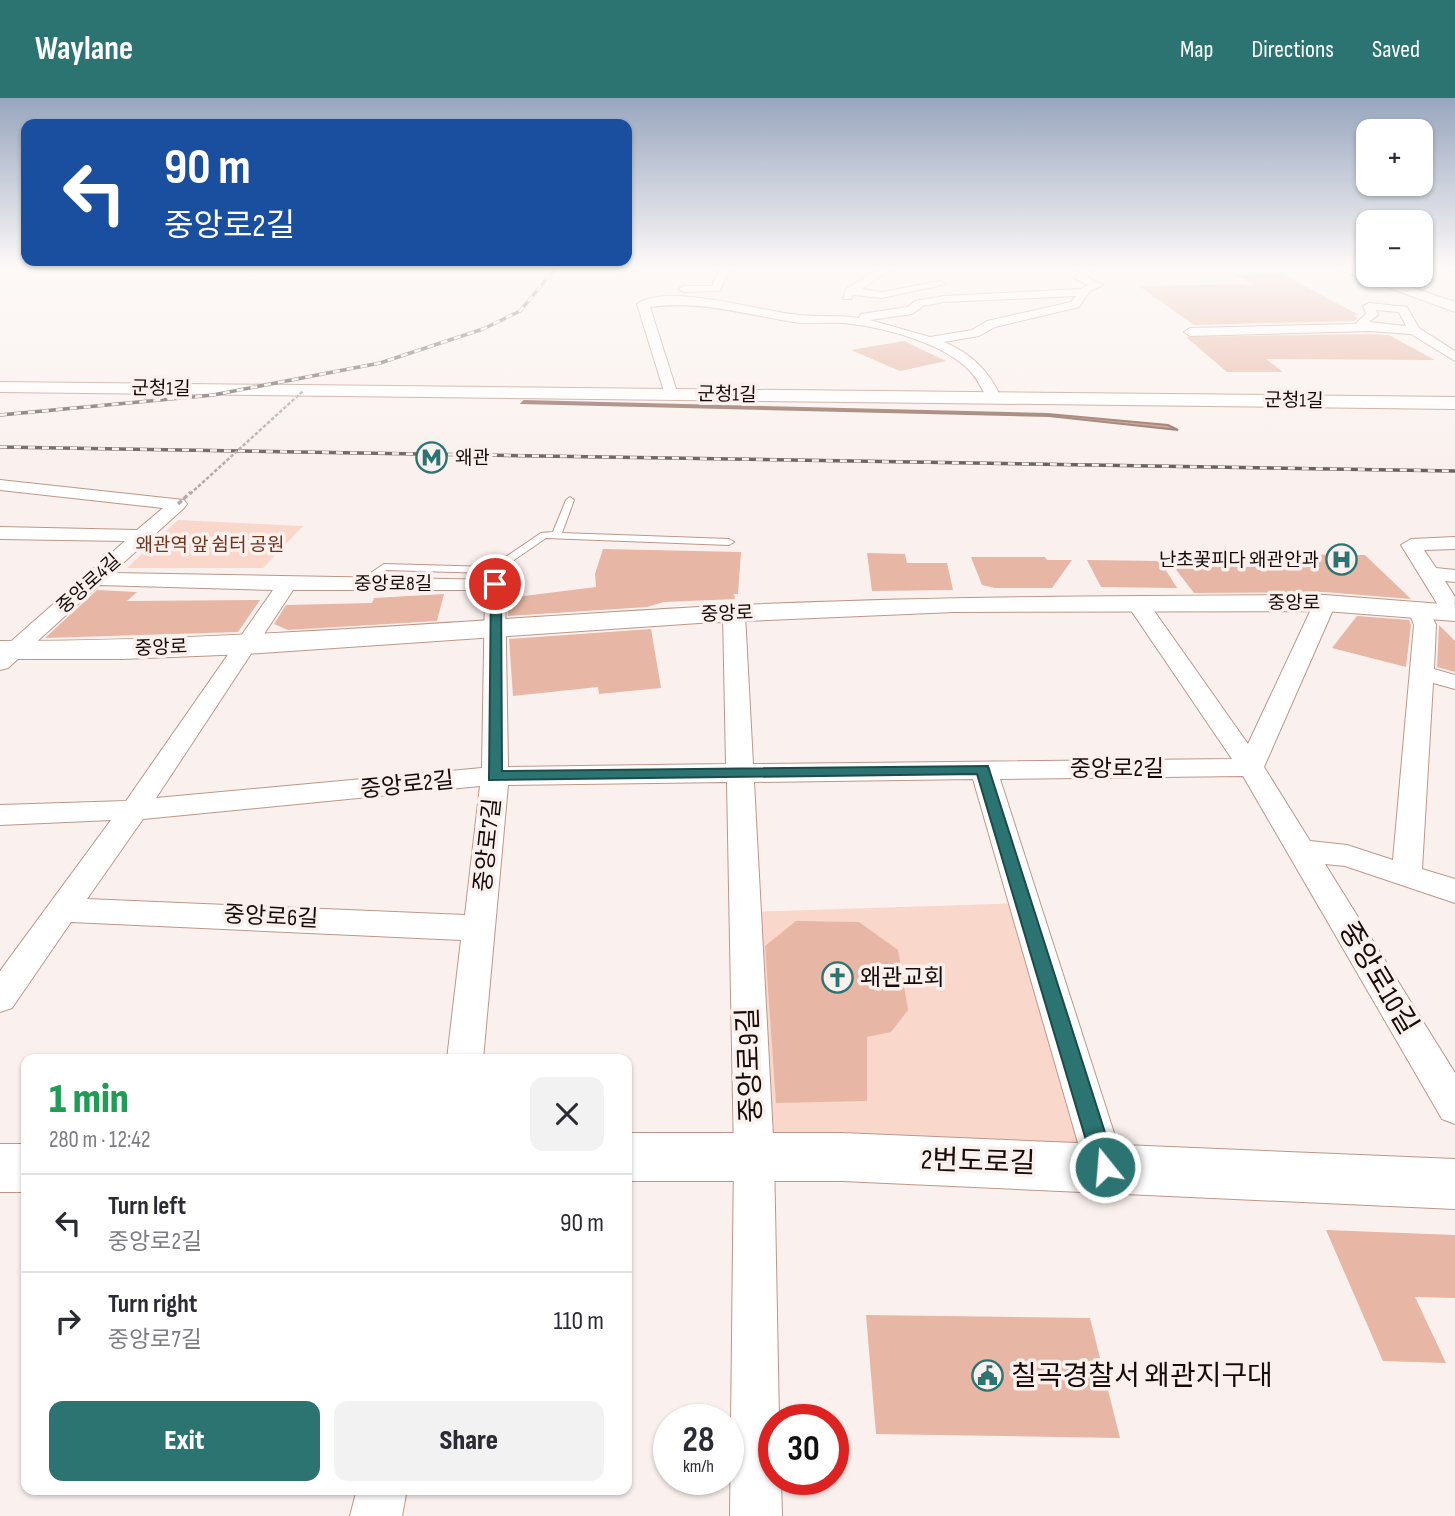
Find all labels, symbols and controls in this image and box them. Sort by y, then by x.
text: Waylane [35,29,133,69]
text: Map [1180,35,1213,64]
text: Directions [1251,35,1334,64]
text: Saved [1372,35,1420,64]
map controls [1356,119,1433,287]
button: + [1356,119,1433,196]
text: 90 m [164,139,251,198]
icon: left [49,147,140,238]
text: 중앙로2길 [164,207,295,246]
button: − [1356,210,1433,287]
street label: 군청1길 [131,377,191,401]
street label: 군청1길 [697,383,757,407]
street label: 군청1길 [1264,389,1324,413]
metro station icon: 왜관 [415,441,449,475]
place label: 왜관 [455,447,490,470]
park label: 왜관역 앞 쉼터 공원 [136,534,284,557]
hospital icon: 난초꽃피다 왜관안과 [1325,543,1359,577]
street label: 중앙로4길 [52,549,126,619]
place label: 난초꽃피다 왜관안과 [1159,549,1319,572]
pin [465,554,525,614]
icon: arrive [476,565,514,603]
street label: 중앙로8길 [354,573,432,596]
street label: 중앙로 [1268,592,1320,615]
street label: 중앙로 [700,602,754,626]
street label: 중앙로 [134,636,188,660]
street label: 중앙로2길 [1070,755,1164,783]
street label: 중앙로2길 [359,766,455,804]
street label: 중앙로7길 [469,797,507,893]
street label: 중앙로6길 [223,901,319,933]
street label: 중앙로10길 [1332,916,1424,1040]
church icon: 왜관교회 [820,961,854,995]
place label: 왜관교회 [860,964,945,992]
street label: 중앙로9길 [731,1007,769,1123]
text: 1 min [49,1074,129,1125]
button: close [530,1077,604,1151]
text: 280 m · 12:42 [49,1126,150,1154]
position arrow [1068,1130,1142,1204]
street label: 2번도로길 [920,1144,1036,1180]
text: Turn left [108,1191,186,1222]
icon: left [49,1204,87,1242]
text: 90 m [560,1208,604,1239]
text: 중앙로2길 [108,1228,202,1256]
text: Turn right [108,1289,197,1320]
icon: right [49,1302,87,1340]
text: 110 m [553,1306,604,1337]
text: 중앙로7길 [108,1326,202,1354]
public building icon: 칠곡경찰서 왜관지구대 [971,1359,1005,1393]
place label: 칠곡경찰서 왜관지구대 [1011,1360,1273,1393]
button: Exit [49,1401,320,1481]
button: Share [334,1401,604,1481]
speed limit sign: 30 [758,1404,849,1495]
text: 28 [683,1419,714,1462]
text: km/h [683,1456,714,1477]

